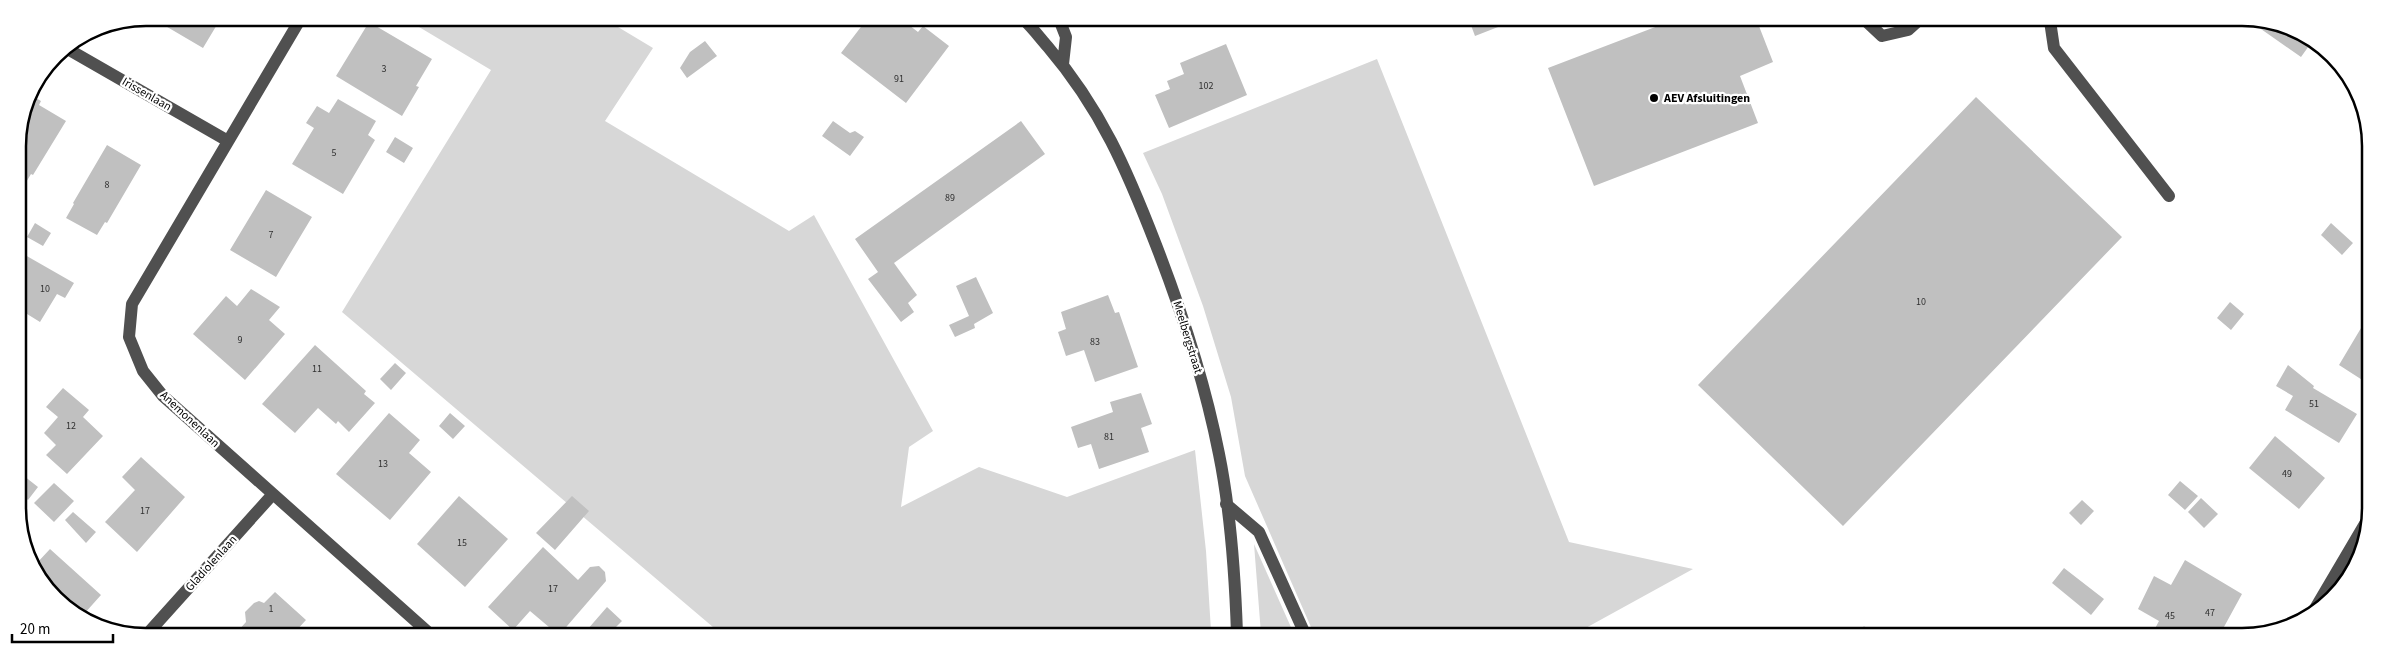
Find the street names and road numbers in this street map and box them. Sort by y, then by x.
street label: Irissenlaan [119,73,175,115]
street label: Meelbergstraat [1168,299,1207,376]
street label: Anemonenlaan [156,387,223,452]
street label: Gladiolenlaan [182,532,241,595]

